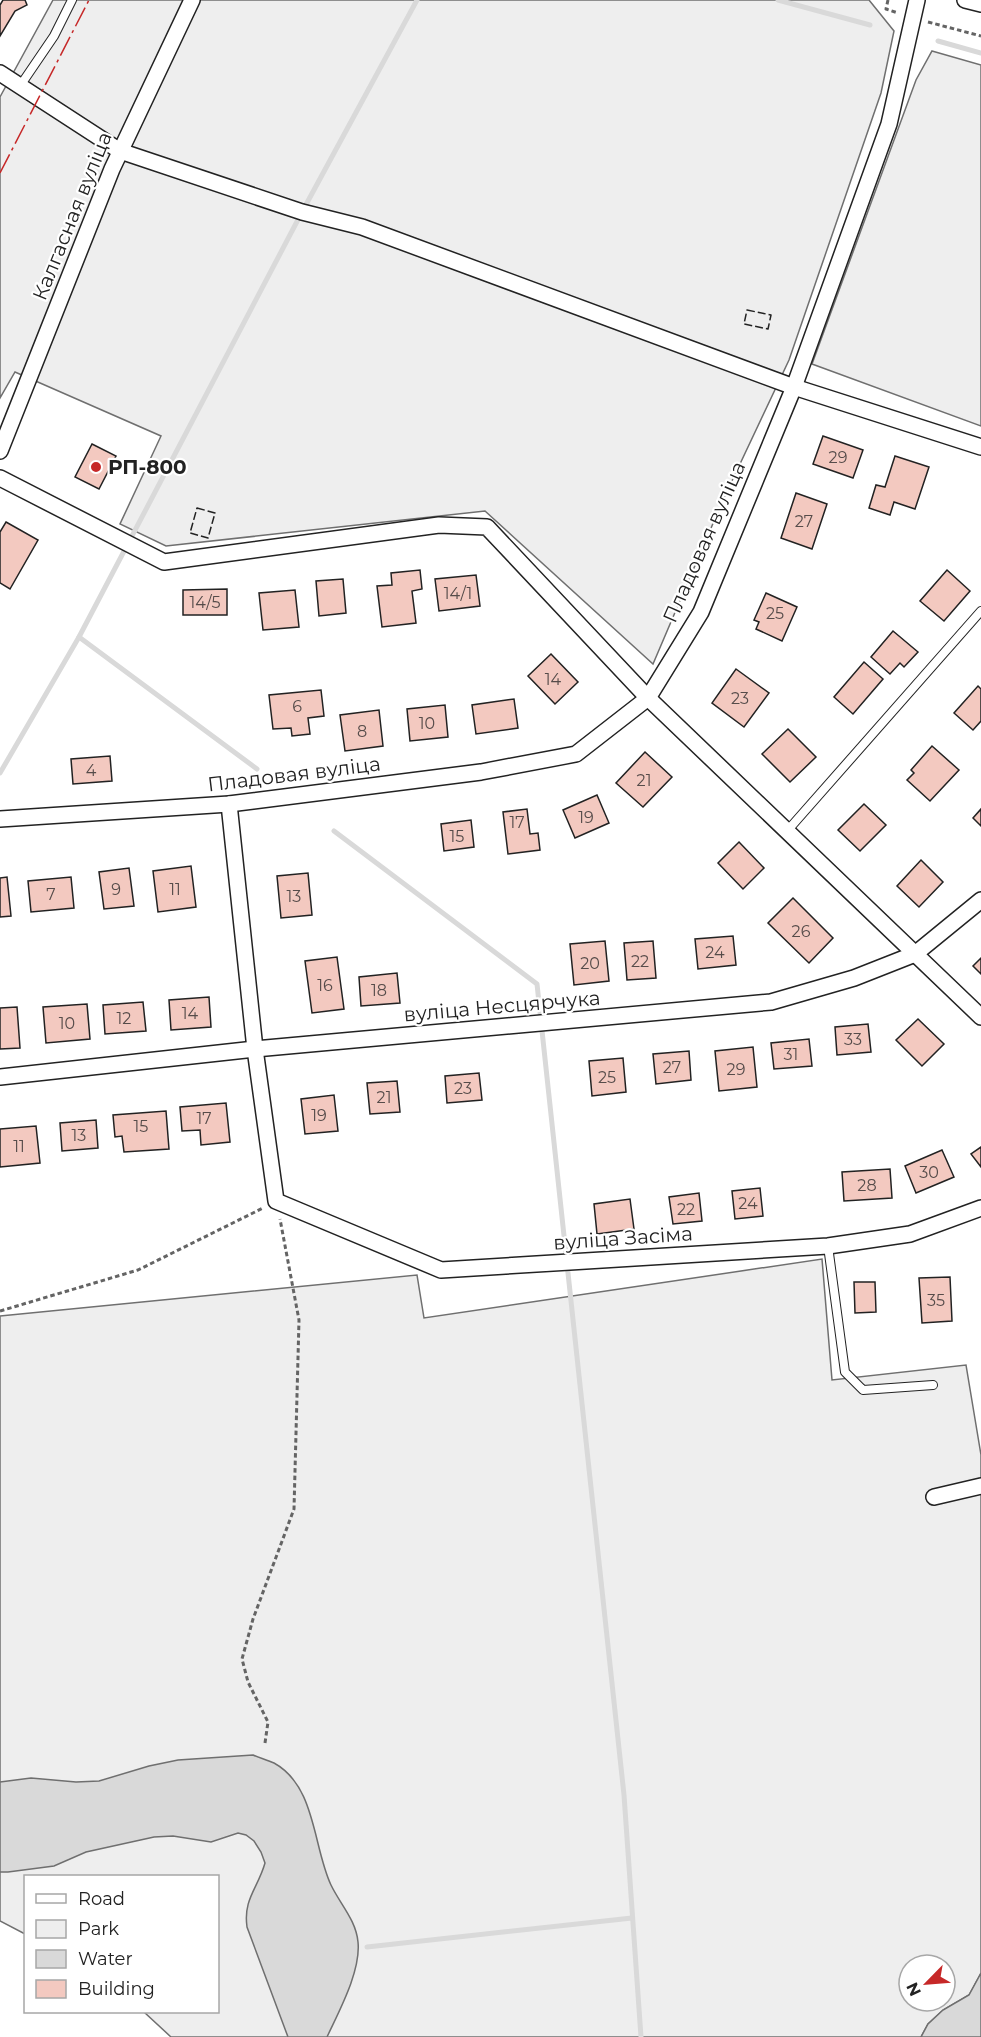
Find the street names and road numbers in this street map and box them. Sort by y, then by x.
street label: Калгасная вуліца [27,128,117,304]
street label: Пладовая вуліца [658,458,750,626]
street label: Пладовая вуліца [206,751,382,797]
street label: вуліца Несцярчука [403,985,601,1027]
street label: вуліца Засіма [552,1221,694,1255]

